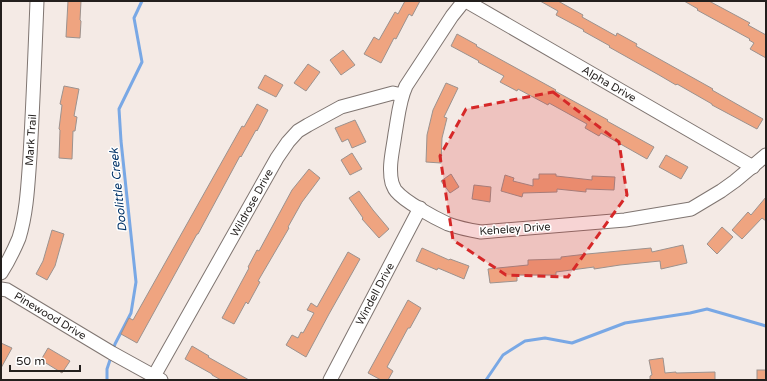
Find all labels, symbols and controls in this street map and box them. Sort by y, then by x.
street label: Alpha Drive [579,63,639,105]
street label: Mark Trail [23,114,39,166]
water label: Doolittle Creek [106,146,129,233]
street label: Wildrose Drive [228,167,276,239]
street label: Keheley Drive [479,220,551,238]
street label: Windell Drive [353,260,397,328]
street label: Pinewood Drive [12,289,88,343]
scale bar [10,347,80,373]
text: 50 m [16,354,45,368]

